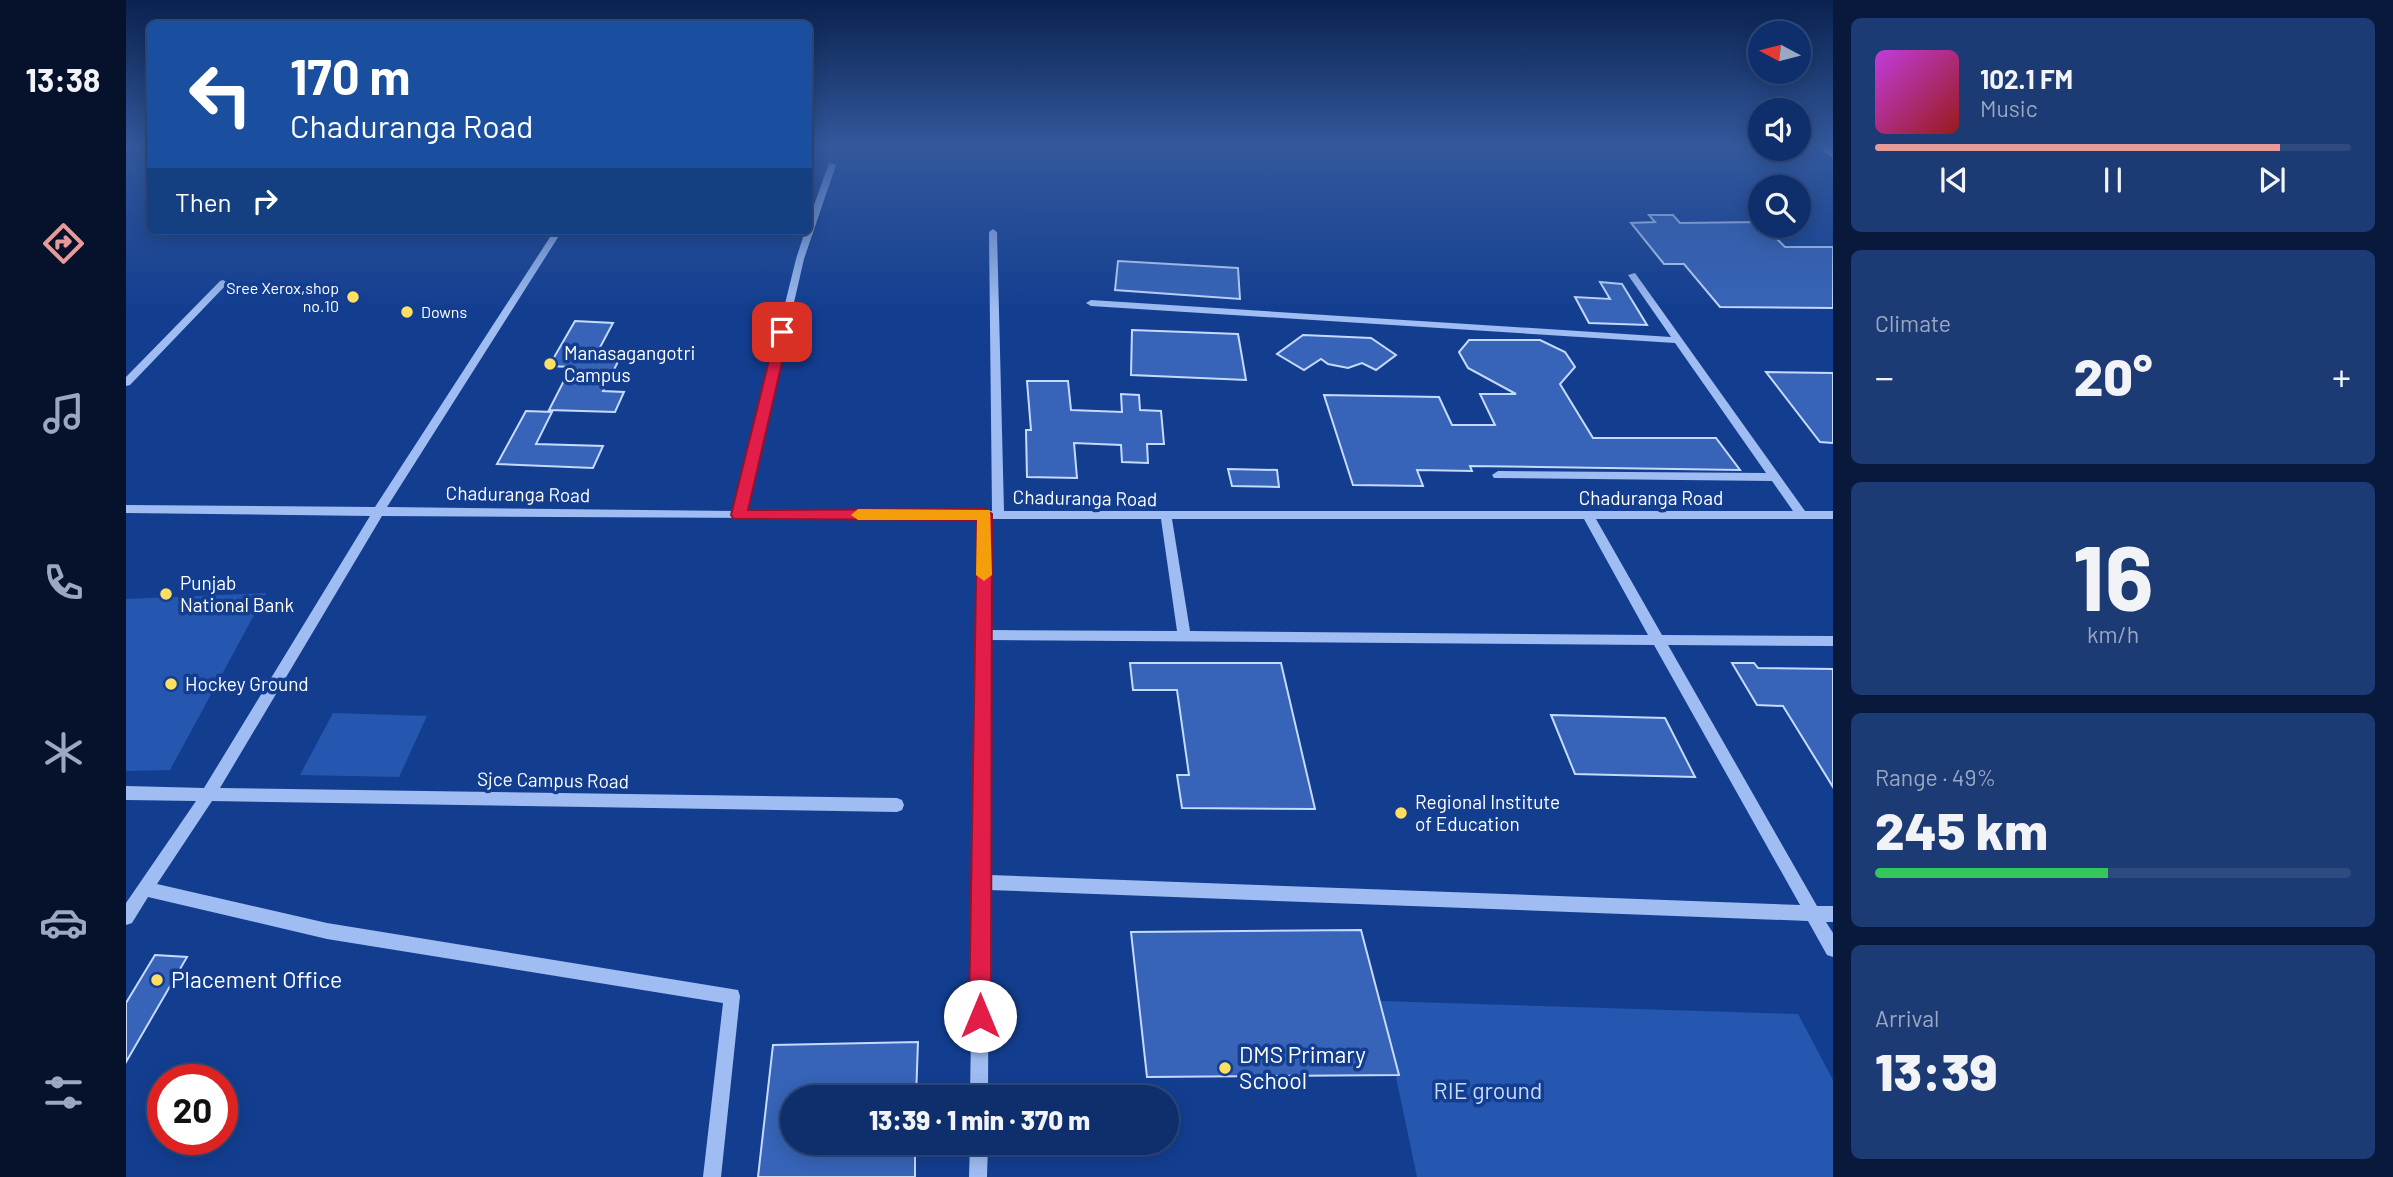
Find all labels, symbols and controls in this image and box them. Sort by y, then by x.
north arrow [1748,21,1811,84]
map controls [1748,21,1811,238]
text: 170 m [290,46,410,105]
icon: left [175,49,266,140]
text: 13:38 [26,60,100,98]
text: 102.1 FM [1980,63,2073,94]
text: Music [1980,94,2038,122]
button: sound [1748,98,1811,161]
text: Chaduranga Road [290,106,533,144]
icon: previous [1935,161,1973,199]
icon: pause [2094,161,2132,199]
icon: next [2253,161,2291,199]
button: search [1748,175,1811,238]
icon: right [246,182,284,220]
text: Then [175,186,232,217]
icon: directions [39,219,88,268]
place label: Sree Xerox,shop no.10 [226,278,339,315]
marker: Sree Xerox,shop no.10 [345,289,361,305]
place label: Downs [421,302,467,321]
pin [752,302,812,362]
marker: Downs [399,304,415,320]
text: Climate [1875,309,1951,337]
icon: arrive [763,313,801,351]
place label: Manasagangotri Campus [564,341,695,386]
text: 20° [2074,344,2152,406]
text: − [1875,353,1894,399]
text: + [2332,353,2351,399]
marker: Manasagangotri Campus [542,356,558,372]
icon: music [39,389,88,438]
street label: Chaduranga Road [446,481,590,506]
street label: Chaduranga Road [1013,485,1157,510]
street label: Chaduranga Road [1579,486,1723,509]
text: 16 [2072,520,2154,629]
icon: phone [39,558,88,607]
place label: Punjab National Bank [180,571,294,616]
marker: Punjab National Bank [158,586,174,602]
text: km/h [2087,620,2139,648]
place label: Hockey Ground [185,672,309,695]
marker: Hockey Ground [163,676,179,692]
icon: climate [39,728,88,777]
text: Range · 49% [1875,763,1996,791]
street label: Sjce Campus Road [477,767,629,792]
place label: Regional Institute of Education [1415,790,1560,835]
text: 245 km [1875,798,2048,860]
marker: Regional Institute of Education [1393,805,1409,821]
icon: car [39,898,88,947]
place label: Placement Office [171,965,342,993]
marker: Placement Office [149,972,165,988]
position arrow [943,979,1017,1053]
text: Arrival [1875,1004,1939,1032]
text: 13:39 [1875,1039,1998,1101]
place label: DMS Primary School [1239,1040,1366,1094]
marker: DMS Primary School [1217,1060,1233,1076]
speed limit sign: 20 [147,1064,238,1155]
icon: filters [39,1068,88,1117]
park label: RIE ground [1434,1076,1542,1104]
text: 13:39 · 1 min · 370 m [869,1104,1090,1135]

